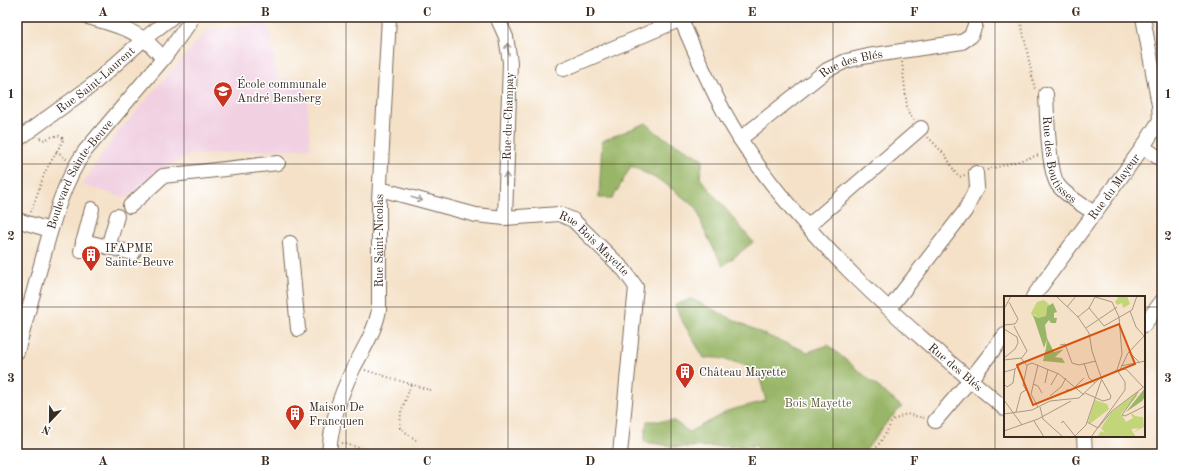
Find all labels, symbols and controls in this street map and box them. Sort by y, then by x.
text: A [98,6,108,19]
text: B [260,6,270,19]
text: C [423,6,431,19]
text: D [585,6,595,19]
text: E [748,6,757,19]
text: F [910,6,919,19]
text: G [1071,6,1081,19]
one-way arrow [504,43,512,56]
street label: Rue Saint-Laurent [55,45,138,116]
street label: Rue des Blés [817,49,884,81]
street label: Rue du Champay [501,71,517,160]
place label: École communale André Bensberg [237,76,327,105]
school or university icon: École communale André Bensberg [212,80,234,108]
text: 1 [7,88,15,101]
text: 1 [1164,88,1172,101]
street label: Rue des Boutisses [1040,116,1078,206]
street label: Boulevard Sainte-Beuve [46,117,116,231]
street label: Rue du Mayeur [1087,152,1143,222]
one-way arrow [503,173,510,186]
street label: Rue Saint-Nicolas [374,193,386,288]
one-way arrow [410,196,423,203]
street label: Rue Bois Mayette [557,210,631,279]
text: 2 [7,230,15,243]
text: 2 [1164,230,1172,243]
place label: IFAPME Sainte-Beuve [105,243,174,269]
building icon: IFAPME Sainte-Beuve [80,244,102,272]
inset map [1004,296,1145,437]
street label: Rue des Blés [926,342,984,394]
building icon: Château Mayette [674,361,696,389]
place label: Château Mayette [699,367,786,379]
text: 3 [7,372,15,385]
text: 3 [1164,372,1172,385]
park label: Bois Mayette [784,398,852,410]
north arrow [30,401,70,441]
place label: Maison De Francquen [309,402,365,428]
building icon: Maison De Francquen [284,403,306,431]
text: N [40,422,53,436]
text: A [98,455,108,468]
text: B [260,455,270,468]
text: C [423,455,431,468]
text: D [585,455,595,468]
text: E [748,455,757,468]
text: F [910,455,919,468]
text: G [1071,455,1081,468]

